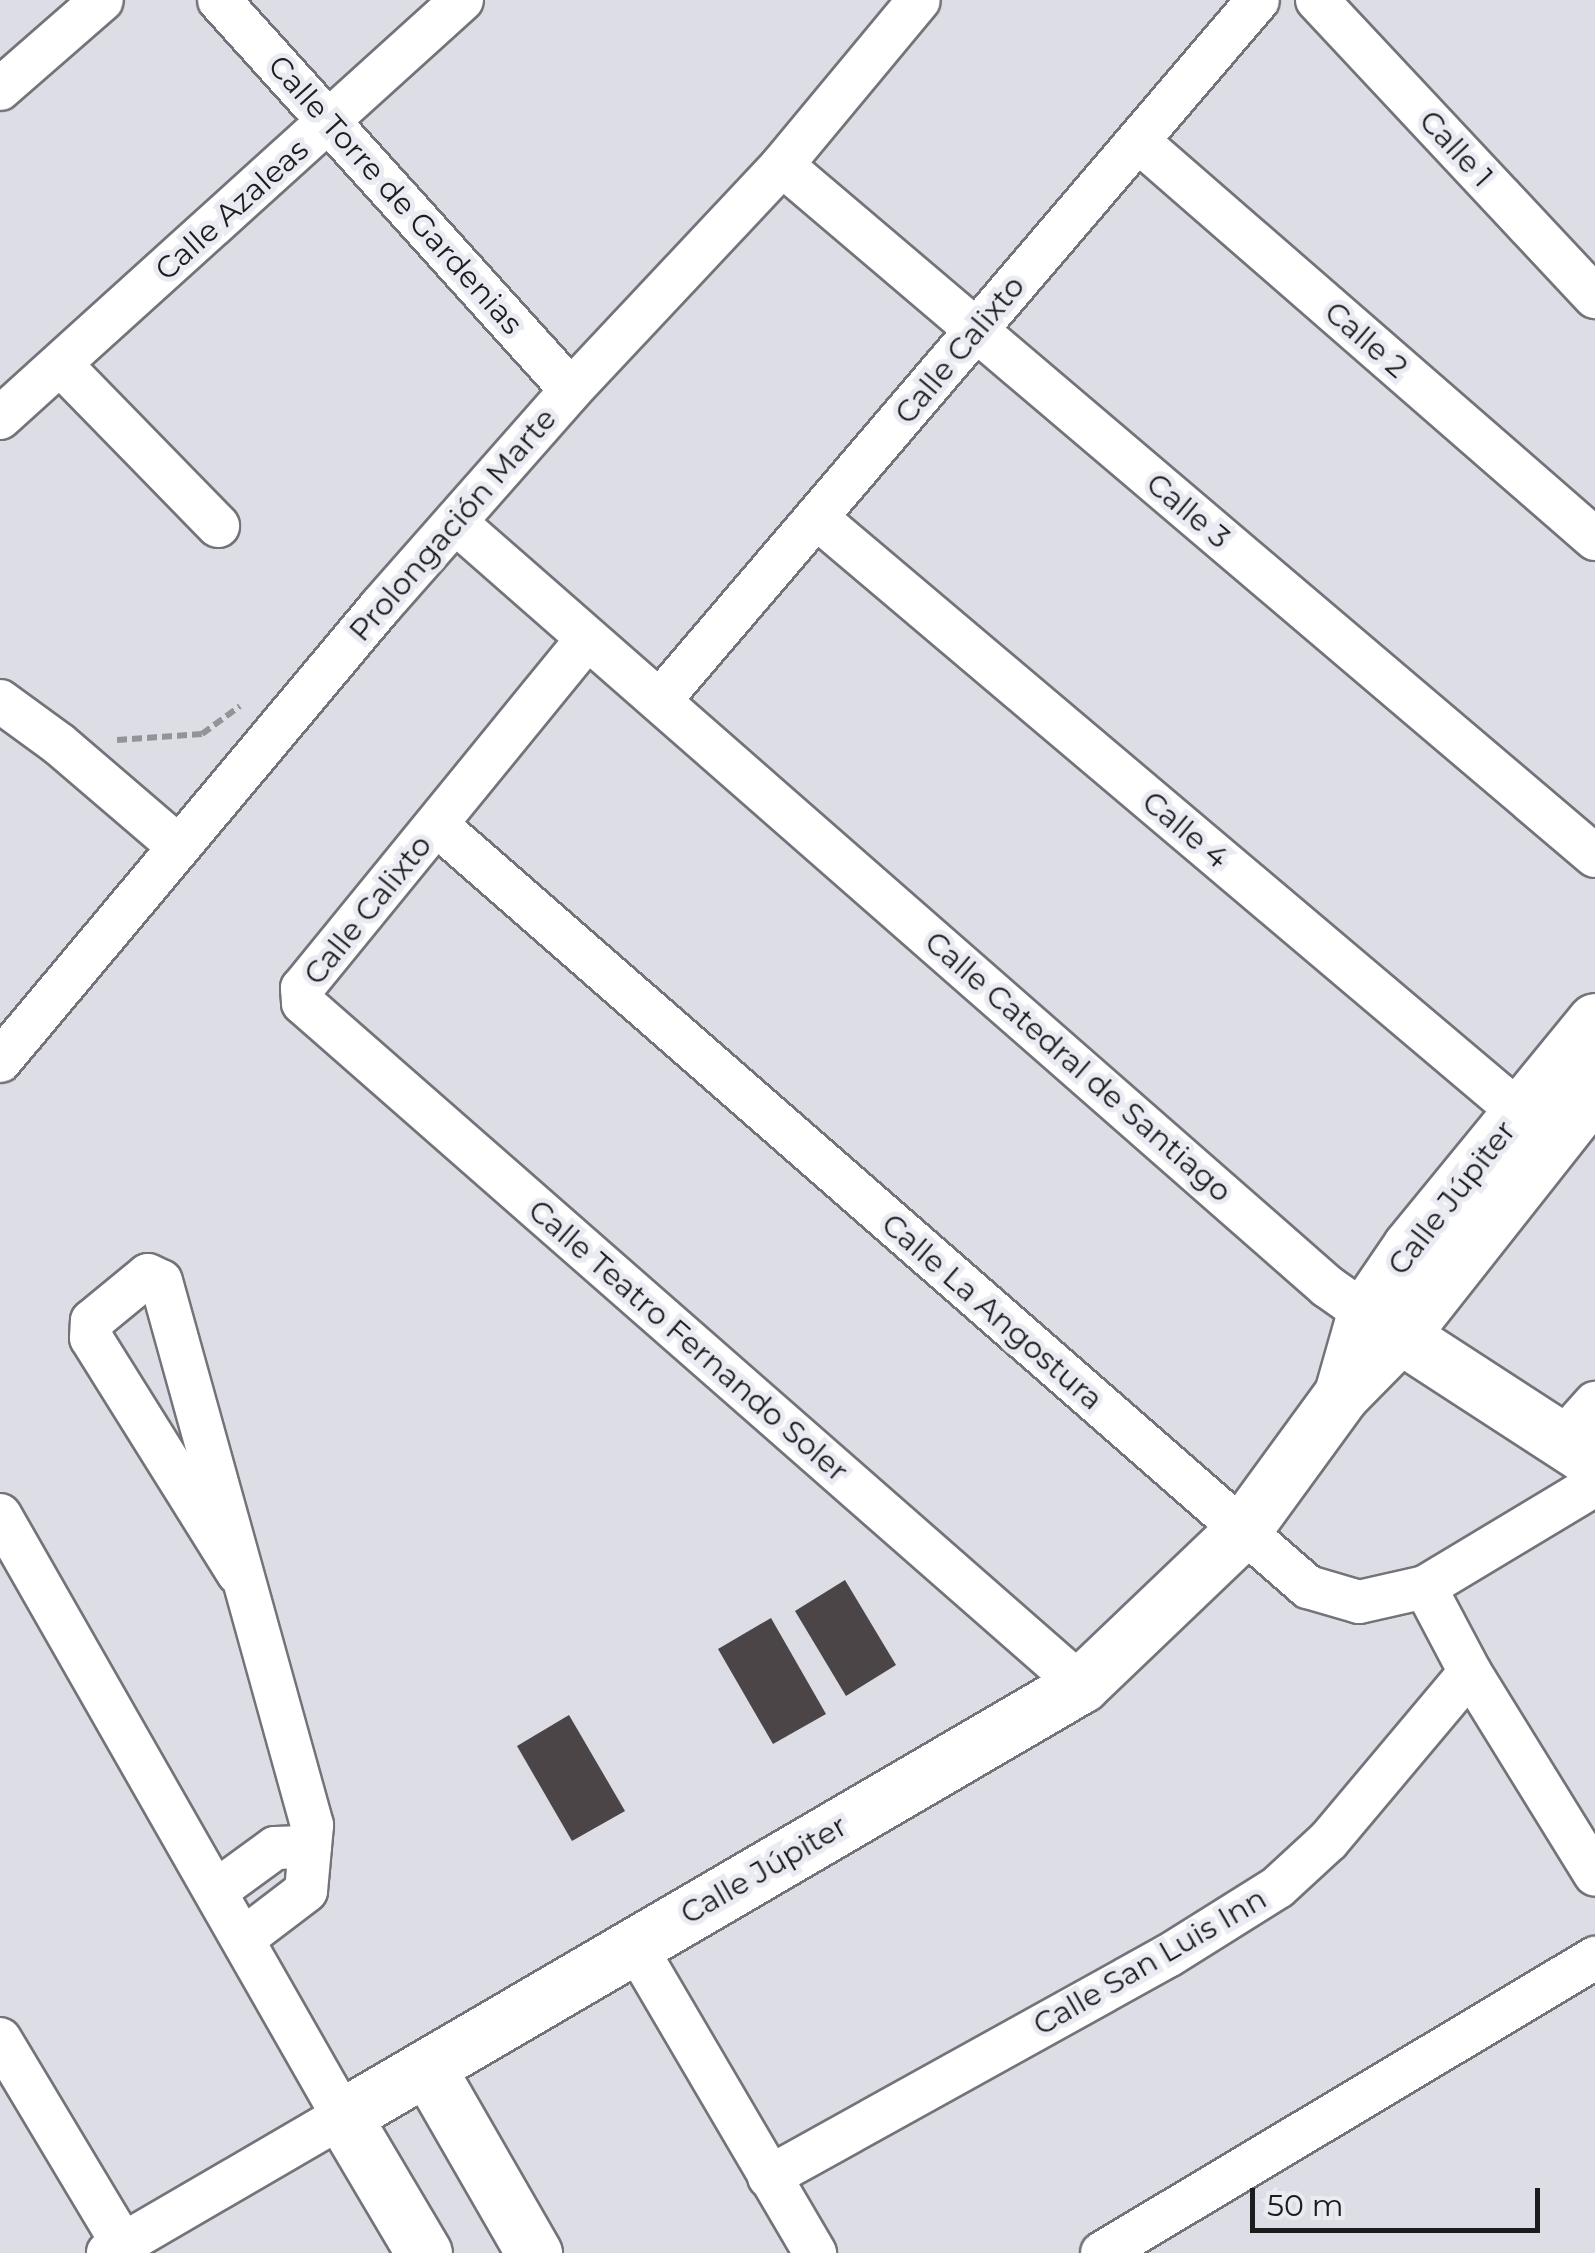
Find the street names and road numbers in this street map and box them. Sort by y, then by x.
street label: Calle Torre de Gardenias [260,48,530,342]
street label: Calle 1 [1412,103,1500,195]
street label: Calle Azaleas [148,132,316,288]
street label: Calle Calixto [888,269,1032,431]
street label: Calle 2 [1317,294,1415,386]
street label: Prolongación Marte [342,401,564,649]
street label: Calle 3 [1139,466,1237,556]
street label: Calle 4 [1135,784,1235,876]
street label: Calle Calixto [297,828,439,992]
street label: Calle Catedral de Santiago [917,924,1239,1210]
street label: Calle Júpiter [1381,1114,1523,1282]
street label: Calle Teatro Fernando Soler [521,1192,855,1490]
street label: Calle La Angostura [874,1206,1110,1418]
street label: Calle Júpiter [674,1808,854,1932]
street label: Calle San Luis Inn [1027,1881,1273,2043]

